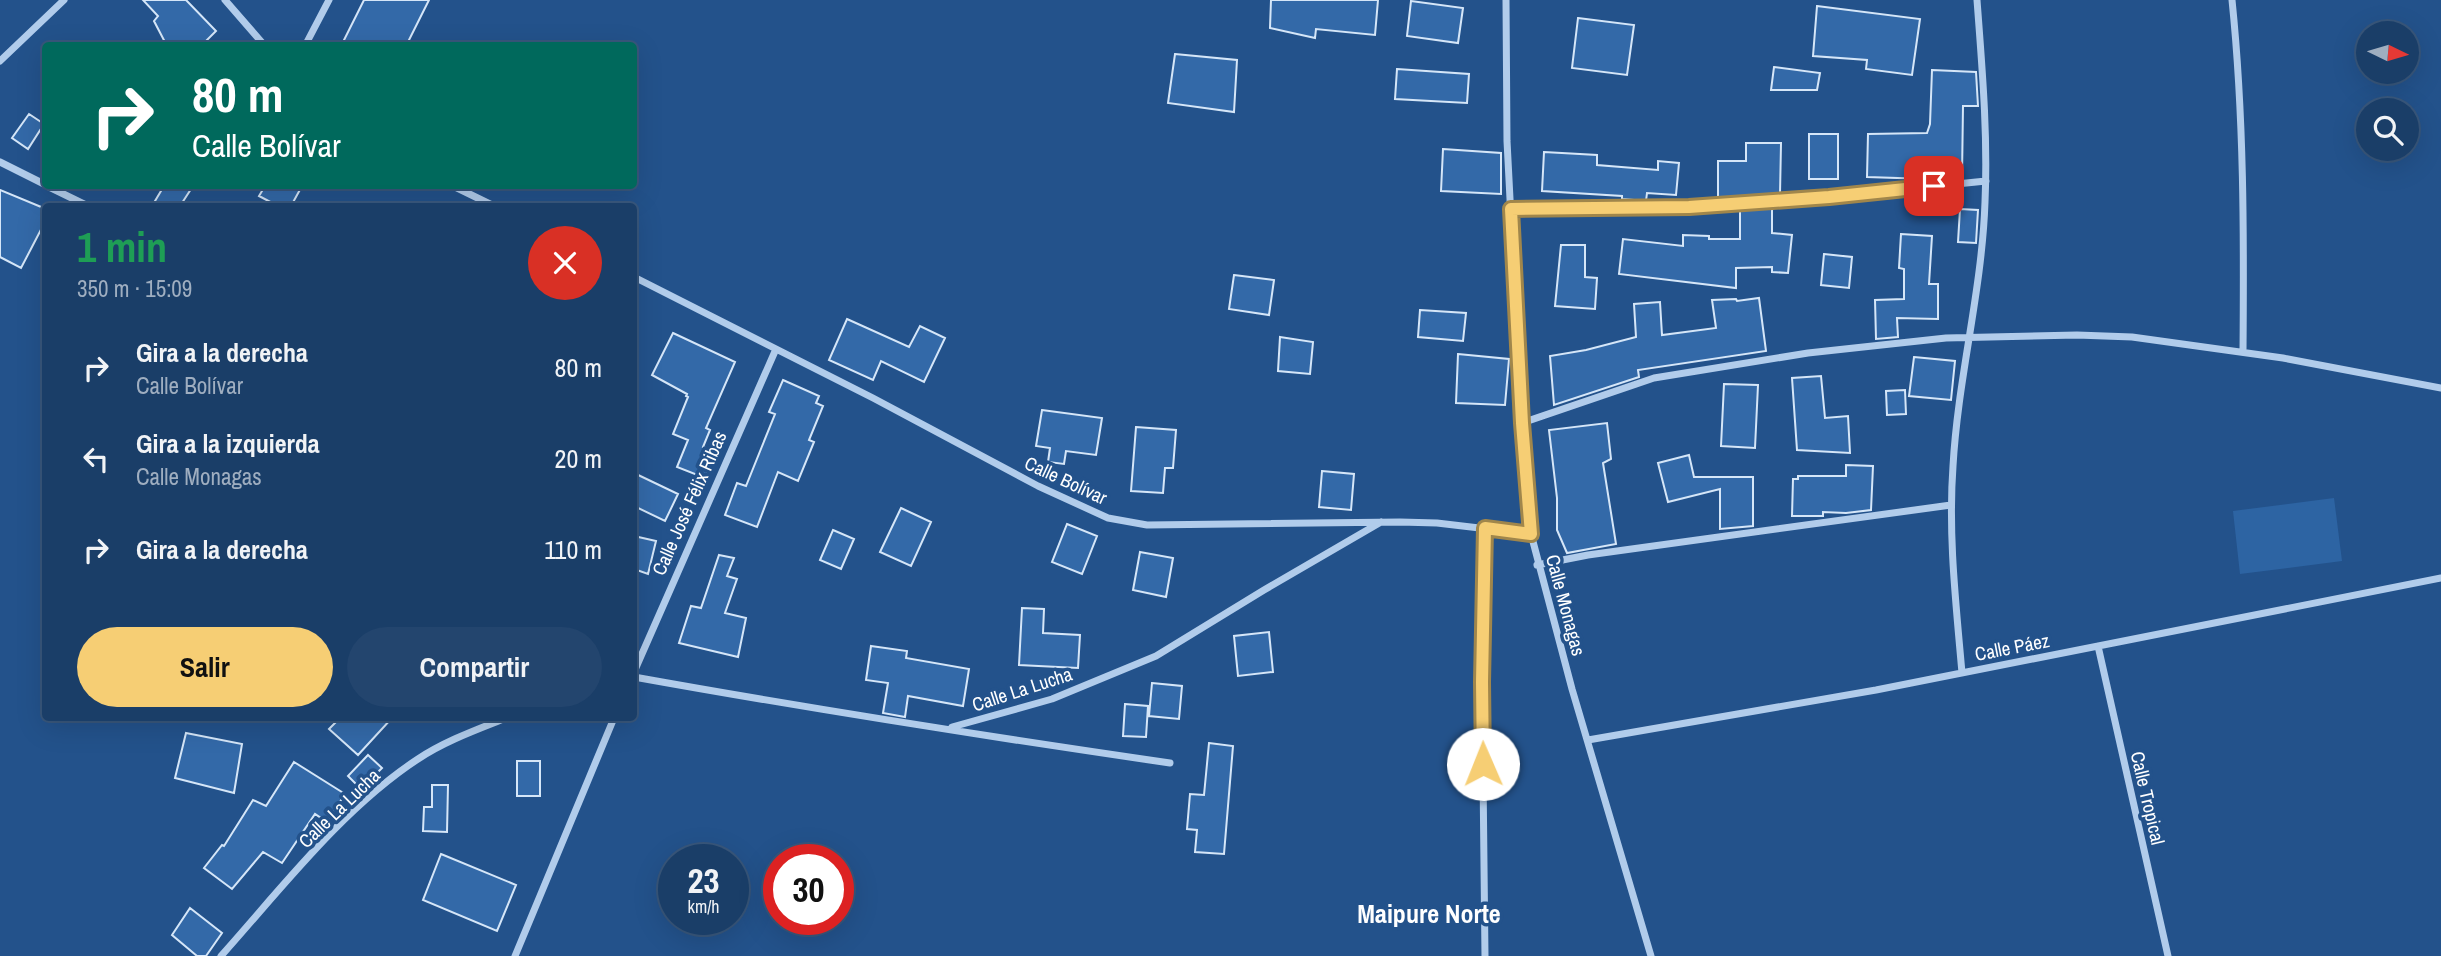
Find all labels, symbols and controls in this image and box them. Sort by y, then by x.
north arrow [2356,21,2418,84]
map controls [2356,21,2419,161]
text: 80 m [192,61,284,127]
icon: right [77,70,168,161]
button: search [2356,98,2419,161]
text: Calle Bolívar [192,124,341,167]
pin [1904,156,1964,216]
icon: arrive [1915,167,1953,205]
text: 1 min [77,219,167,275]
button: close [528,226,602,300]
text: 350 m · 15:09 [77,273,192,304]
text: Gira a la derecha [136,335,308,370]
icon: right [77,349,115,387]
text: 80 m [555,350,602,385]
text: Calle Bolívar [136,370,243,401]
text: Gira a la izquierda [136,426,320,461]
street label: Calle José Félix Ribas [646,427,733,579]
icon: left [77,440,115,478]
text: 20 m [555,441,602,476]
street label: Calle Bolívar [1020,450,1112,511]
text: Calle Monagas [136,461,262,492]
icon: right [77,531,115,569]
text: Gira a la derecha [136,532,308,567]
text: 110 m [544,532,602,567]
street label: Calle Monagas [1540,551,1592,659]
button: Salir [77,627,333,707]
button: Compartir [347,627,602,707]
street label: Calle Páez [1973,627,2052,667]
street label: Calle La Lucha [969,660,1076,717]
position arrow [1446,727,1520,801]
street label: Calle Tropical [2125,749,2171,847]
street label: Calle La Lucha [293,762,386,853]
speed limit sign: 30 [763,844,854,935]
text: 23 [688,857,719,904]
text: km/h [688,894,720,919]
district label: Maipure Norte [1357,896,1501,931]

